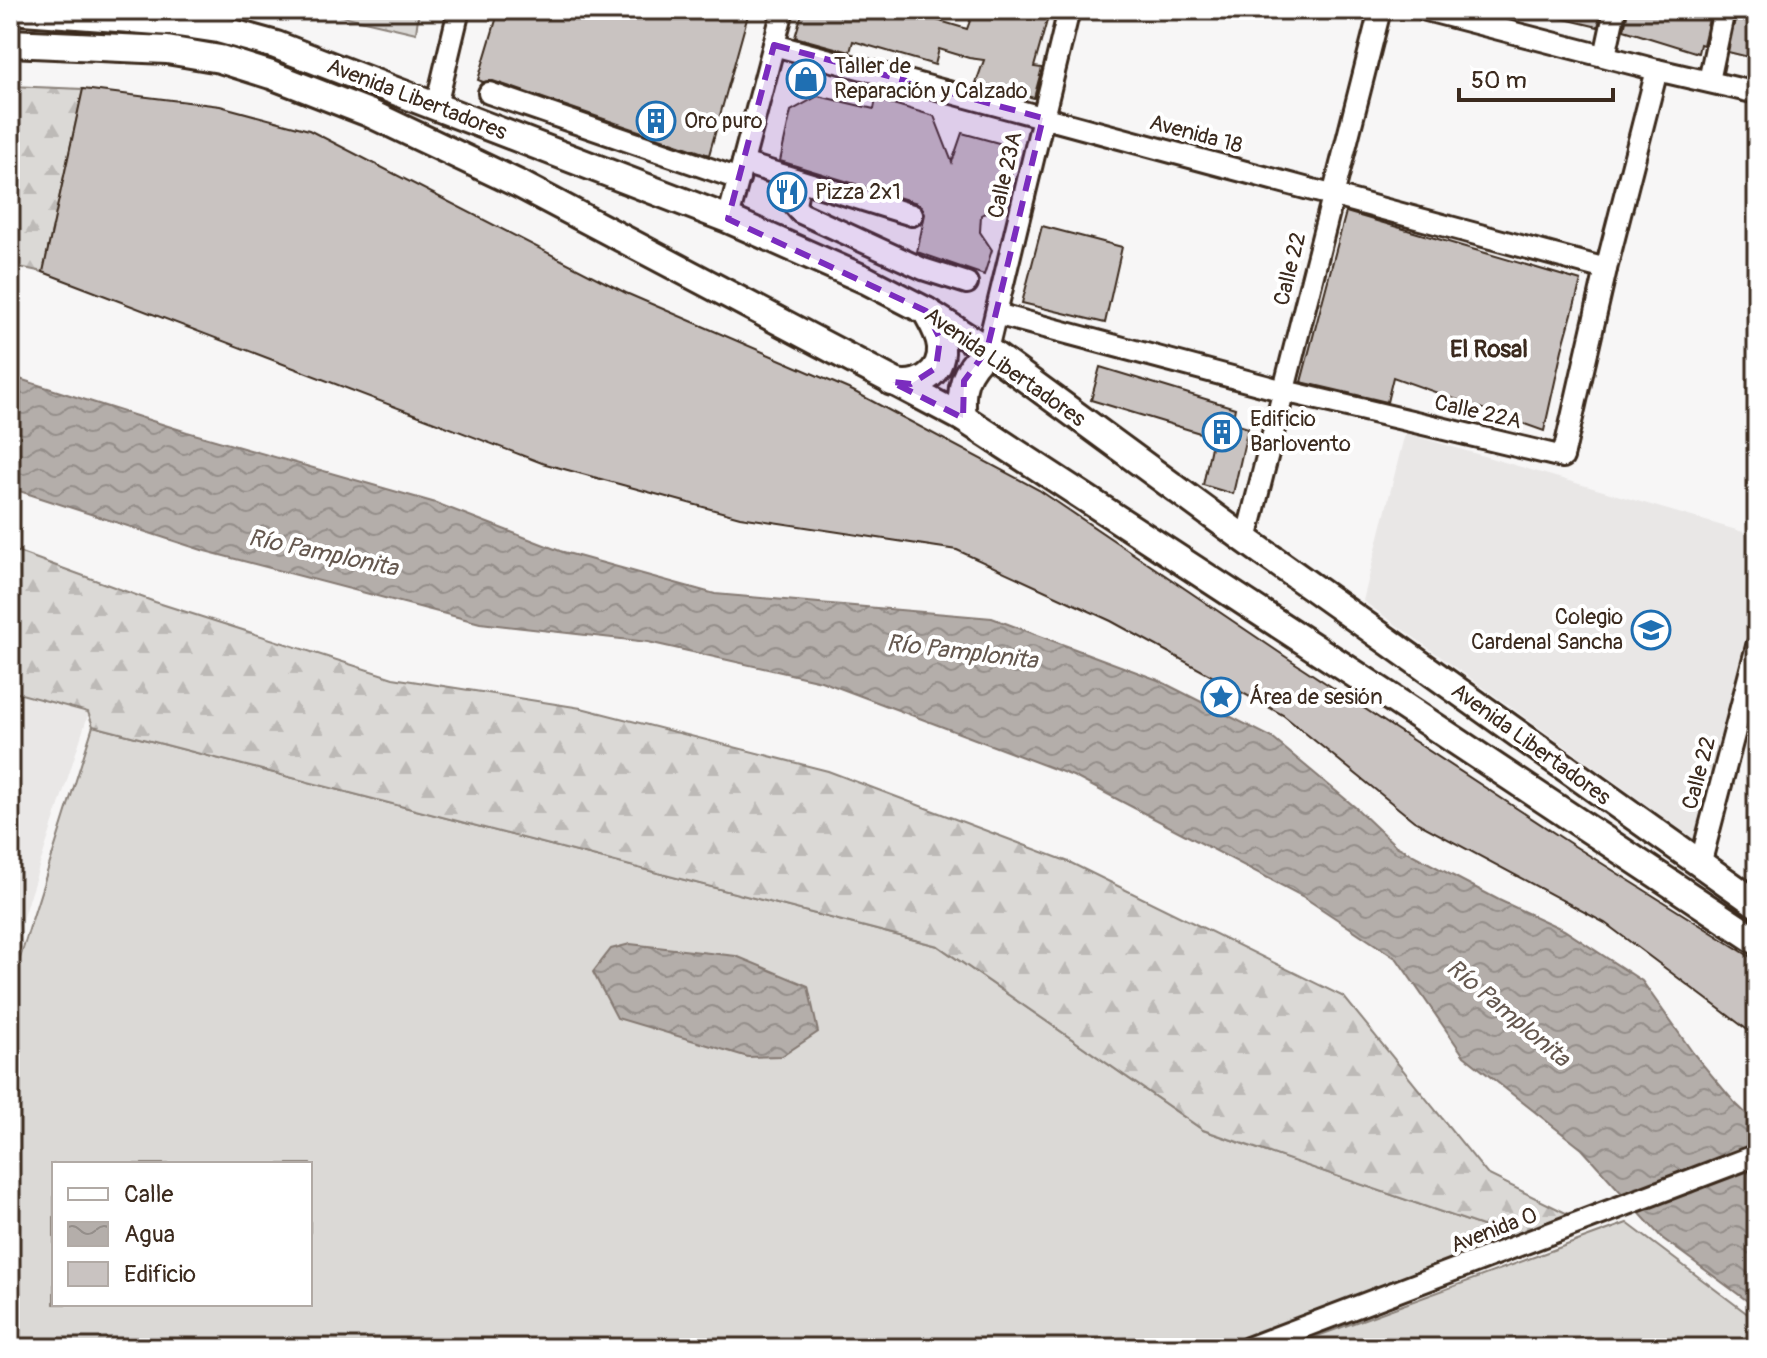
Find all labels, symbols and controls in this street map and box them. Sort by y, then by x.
street label: Avenida Libertadores [323,52,511,146]
place label: Taller de Reparación y Calzado [834,52,1028,105]
scale bar [1459,52,1613,102]
shop icon: Taller de Reparación y Calzado [785,58,827,100]
text: 50 m [1471,66,1527,95]
building icon: Oro puro [635,100,677,142]
place label: Oro puro [684,107,763,135]
street label: Avenida 18 [1146,108,1246,160]
street label: Calle 23A [981,129,1029,221]
restaurant icon: Pizza 2x1 [766,171,808,213]
place label: Pizza 2x1 [815,178,901,206]
street label: Calle 22 [1267,229,1313,309]
street label: Avenida Libertadores [919,301,1091,433]
district label: El Rosal [1450,335,1528,364]
street label: Calle 22A [1432,388,1524,436]
place label: Edificio Barlovento [1250,405,1351,458]
building icon: Edificio Barlovento [1201,411,1243,453]
water label: Río Pamplonita [246,523,402,583]
place label: Colegio Cardenal Sancha [1471,603,1623,656]
school or university icon: Colegio Cardenal Sancha [1630,609,1672,651]
water label: Río Pamplonita [885,628,1041,676]
place icon: Área de sesión [1200,676,1242,718]
street label: Avenida Libertadores [1446,677,1616,811]
place label: Área de sesión [1249,683,1383,711]
street label: Calle 22 [1676,733,1722,813]
water label: Río Pamplonita [1441,953,1577,1074]
legend [52,1162,312,1306]
text: Calle [124,1180,173,1209]
street label: Avenida 0 [1447,1201,1541,1259]
text: Agua [124,1220,175,1249]
text: Edificio [124,1260,196,1289]

